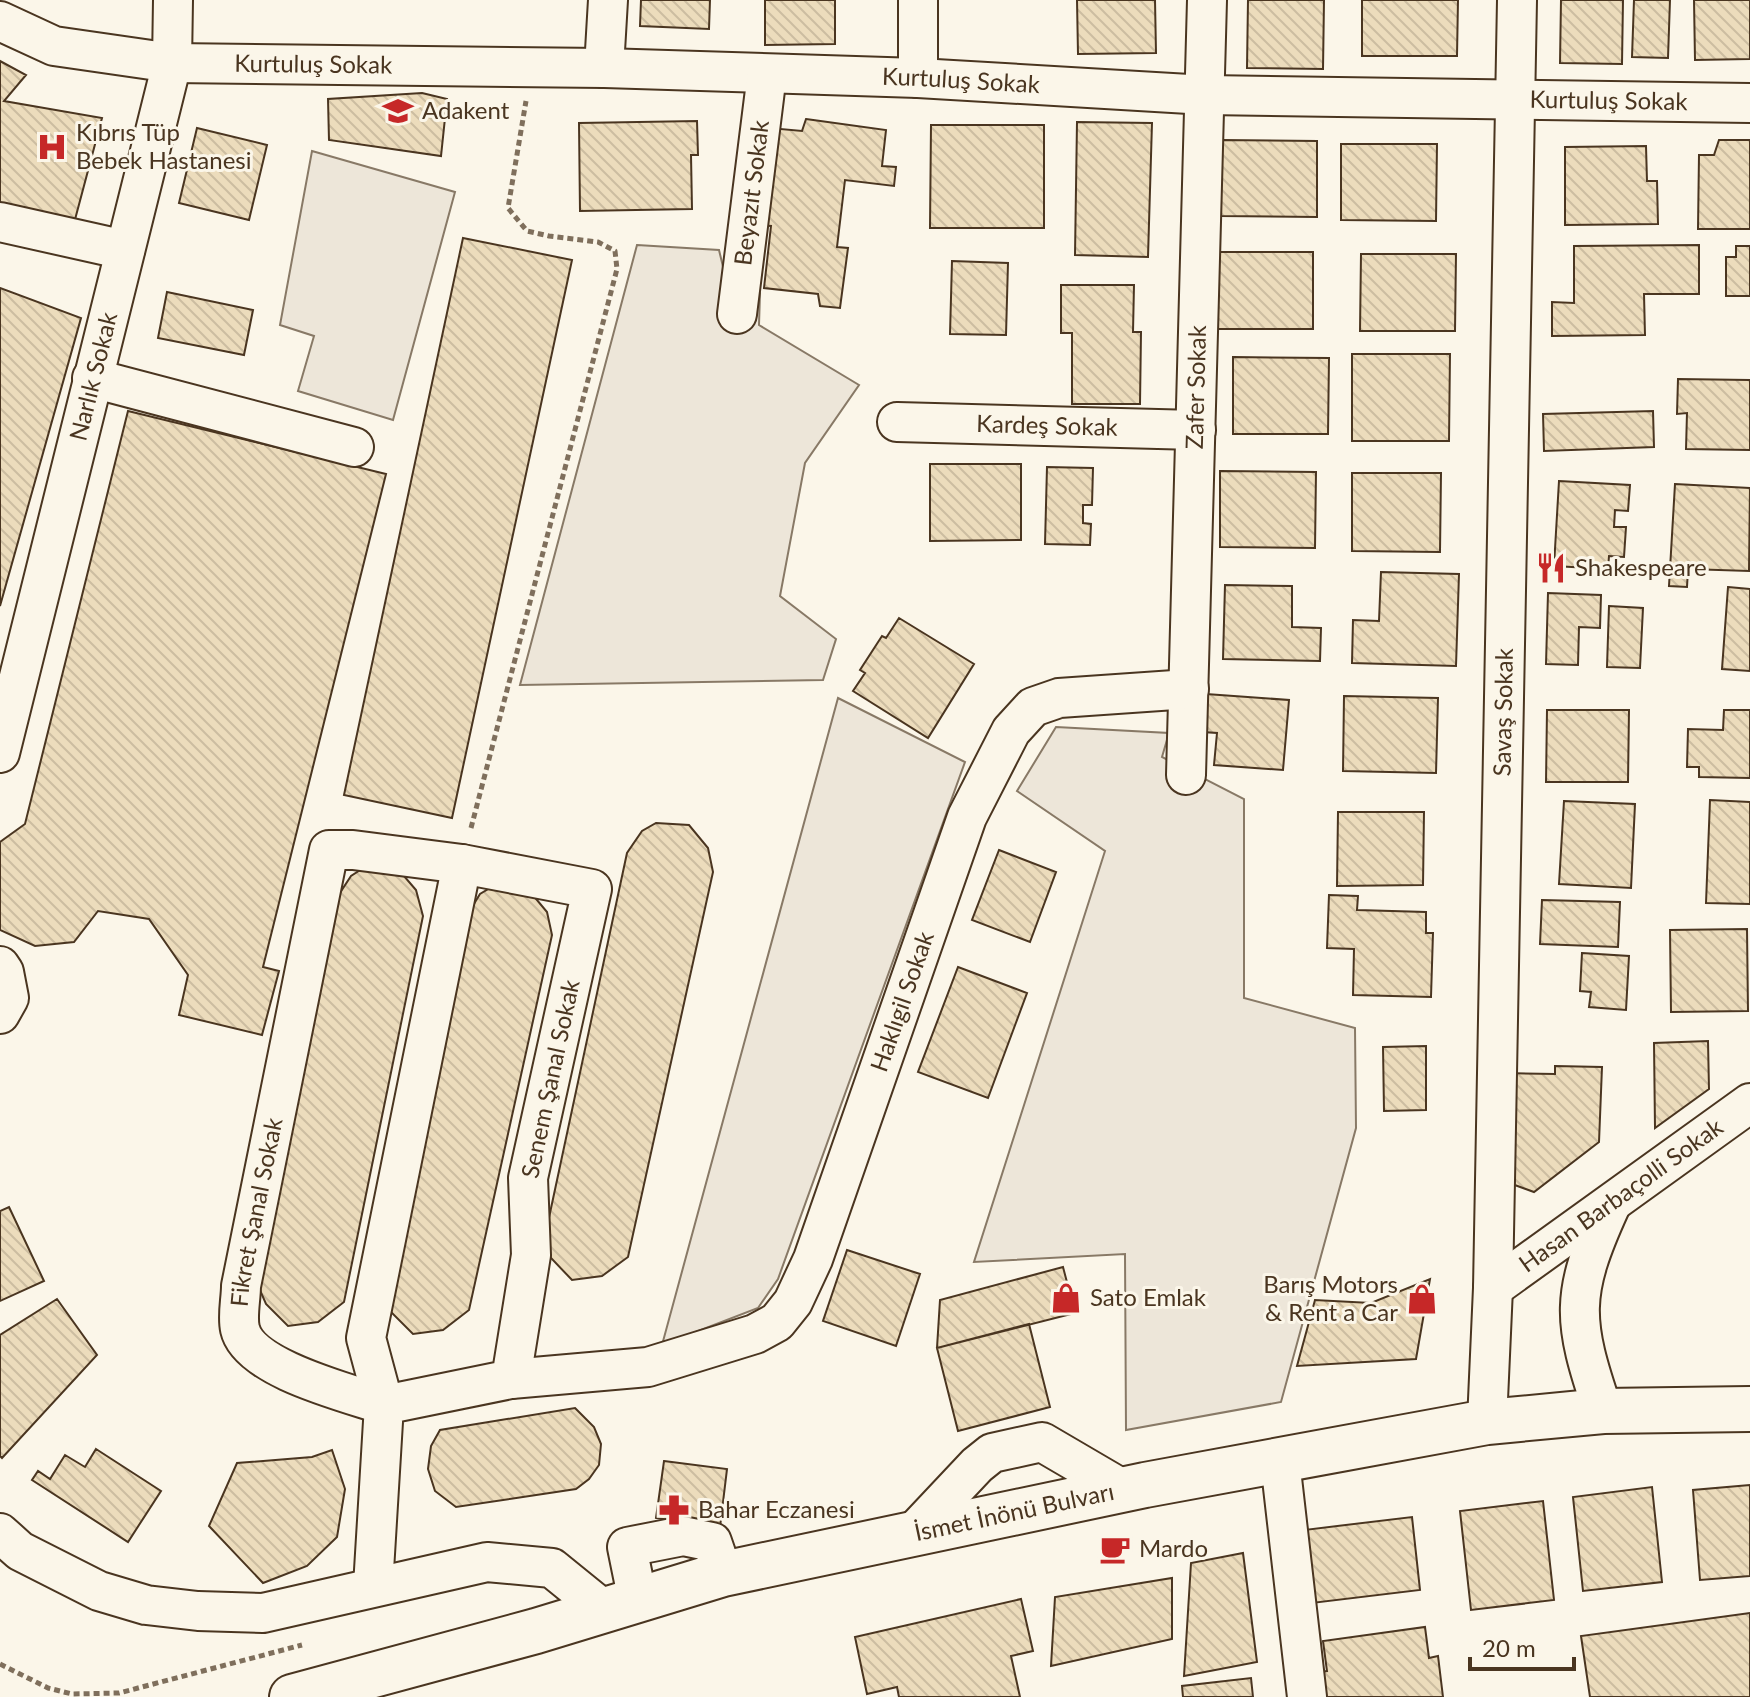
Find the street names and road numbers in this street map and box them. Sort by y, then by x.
street label: Kurtuluş Sokak [234,48,393,79]
street label: Kurtuluş Sokak [882,61,1042,98]
street label: Kurtuluş Sokak [1529,84,1689,115]
street label: Beyazıt Sokak [727,118,774,267]
street label: Narlık Sokak [62,308,123,443]
street label: Zafer Sokak [1179,324,1211,450]
street label: Kardeş Sokak [976,408,1119,441]
street label: Savaş Sokak [1487,647,1518,777]
street label: Haklıgil Sokak [863,927,939,1075]
street label: Senem Şanal Sokak [514,976,585,1181]
street label: Hasan Barbaçolli Sokak [1513,1111,1729,1278]
street label: Fikret Şanal Sokak [223,1114,288,1308]
street label: İsmet İnönü Bulvarı [912,1476,1116,1546]

